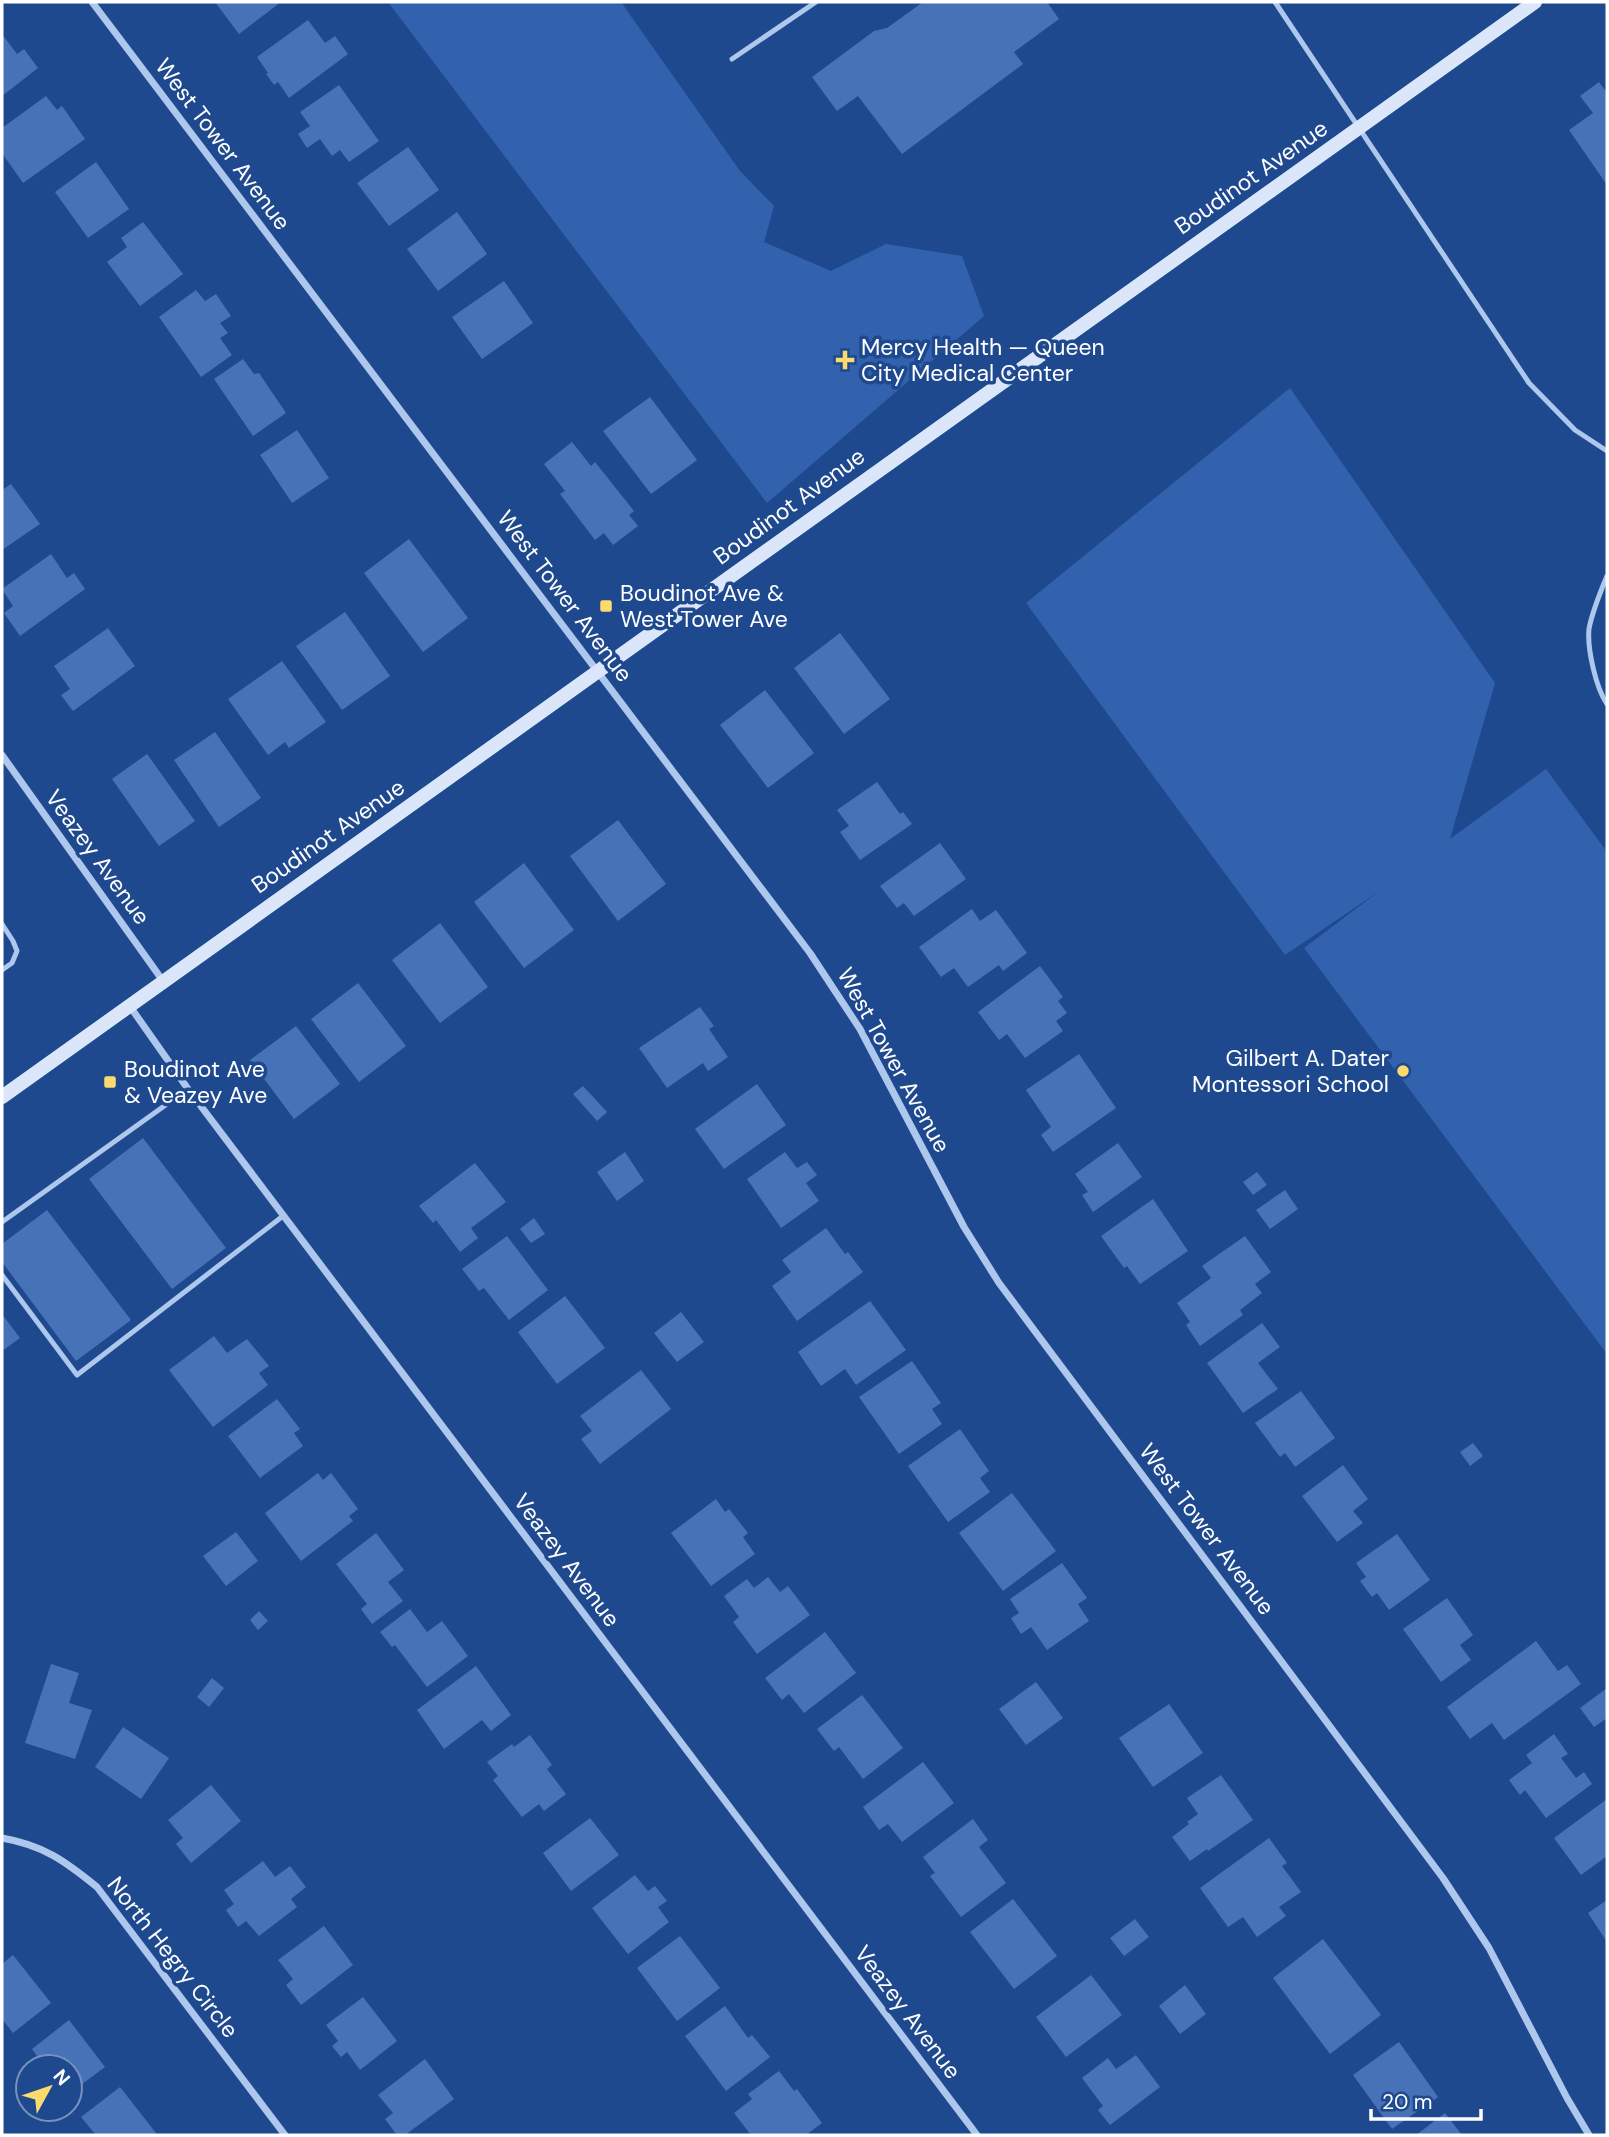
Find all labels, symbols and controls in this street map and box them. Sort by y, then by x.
street label: West Tower Avenue [149,52,297,236]
street label: Boudinot Avenue [1169,113,1333,241]
place label: Mercy Health — Queen City Medical Center [861,332,1105,388]
marker: Mercy Health — Queen City Medical Center [835,350,855,370]
street label: Boudinot Avenue [707,441,871,571]
street label: West Tower Avenue [491,504,639,688]
place label: Boudinot Ave & West Tower Ave [620,578,788,634]
marker: Boudinot Ave & West Tower Ave [598,598,614,614]
street label: Boudinot Avenue [246,772,410,900]
street label: Veazey Avenue [39,784,157,930]
street label: West Tower Avenue [831,962,957,1158]
place label: Gilbert A. Dater Montessori School [1192,1043,1389,1099]
place label: Boudinot Ave & Veazey Ave [124,1054,267,1110]
marker: Gilbert A. Dater Montessori School [1395,1063,1411,1079]
marker: Boudinot Ave & Veazey Ave [102,1074,118,1090]
street label: West Tower Avenue [1133,1437,1281,1621]
street label: Veazey Avenue [507,1487,627,1633]
street label: North Hegry Circle [101,1870,245,2044]
street label: Veazey Avenue [848,1939,968,2085]
north arrow [14,2053,84,2123]
text: N [48,2064,76,2091]
scale bar [1371,2078,1481,2122]
text: 20 m [1382,2088,1433,2116]

